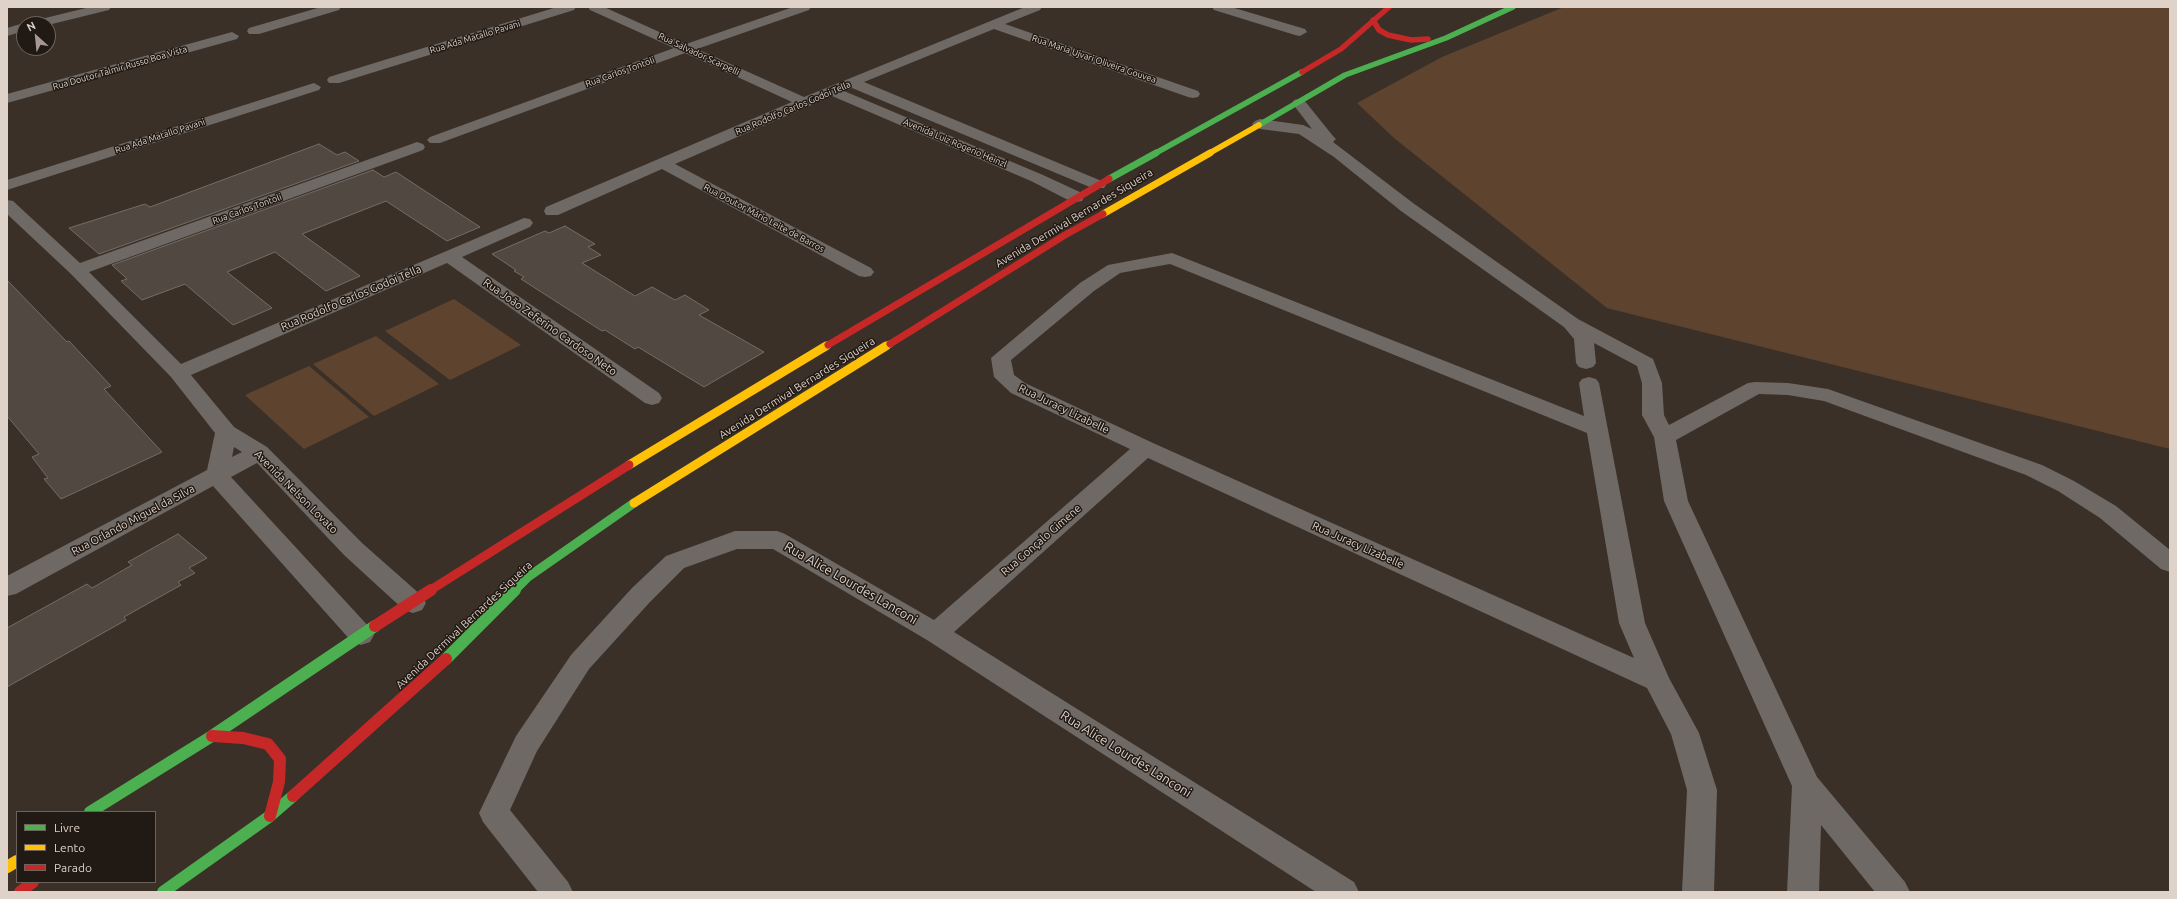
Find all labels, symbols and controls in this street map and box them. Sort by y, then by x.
north arrow [16,16,56,56]
street label: Rua Ada Matallo Pavani [428,18,522,56]
text: N [25,19,37,33]
street label: Rua Salvador Scarpelli [657,30,741,78]
street label: Rua Maria Ujvari Oliveira Gouvea [1031,33,1157,85]
street label: Rua Doutor Talmir Russo Boa Vista [52,44,188,92]
street label: Rua Carlos Tontoli [584,54,656,90]
street label: Rua Rodolfo Carlos Godoi Tella [734,79,852,137]
street label: Rua Ada Matallo Pavani [114,116,206,156]
street label: Avenida Luiz Rogerio Heinzl [902,116,1008,170]
street label: Avenida Dermival Bernardes Siqueira [993,166,1155,270]
street label: Rua Doutor Mário Leite de Barros [702,182,826,254]
street label: Rua Carlos Tontoli [211,191,283,227]
street label: Rua Rodolfo Carlos Godoi Tella [279,262,423,334]
street label: Rua João Zeferino Cardoso Neto [481,276,619,378]
street label: Avenida Dermival Bernardes Siqueira [717,334,877,442]
street label: Rua Juracy Lizabelle [1017,381,1111,437]
street label: Avenida Nelson Lovato [252,448,340,536]
street label: Rua Orlando Miguel da Silva [69,482,197,558]
street label: Rua Gonçalo Gimene [998,502,1084,578]
street label: Rua Juracy Lizabelle [1310,519,1406,571]
street label: Rua Alice Lourdes Lanconi [782,538,920,628]
street label: Avenida Dermival Bernardes Siqueira [393,558,535,692]
street label: Rua Alice Lourdes Lanconi [1058,707,1194,801]
legend [16,811,156,883]
text: Livre [54,821,80,834]
text: Lento [54,841,85,854]
text: Parado [54,861,92,874]

